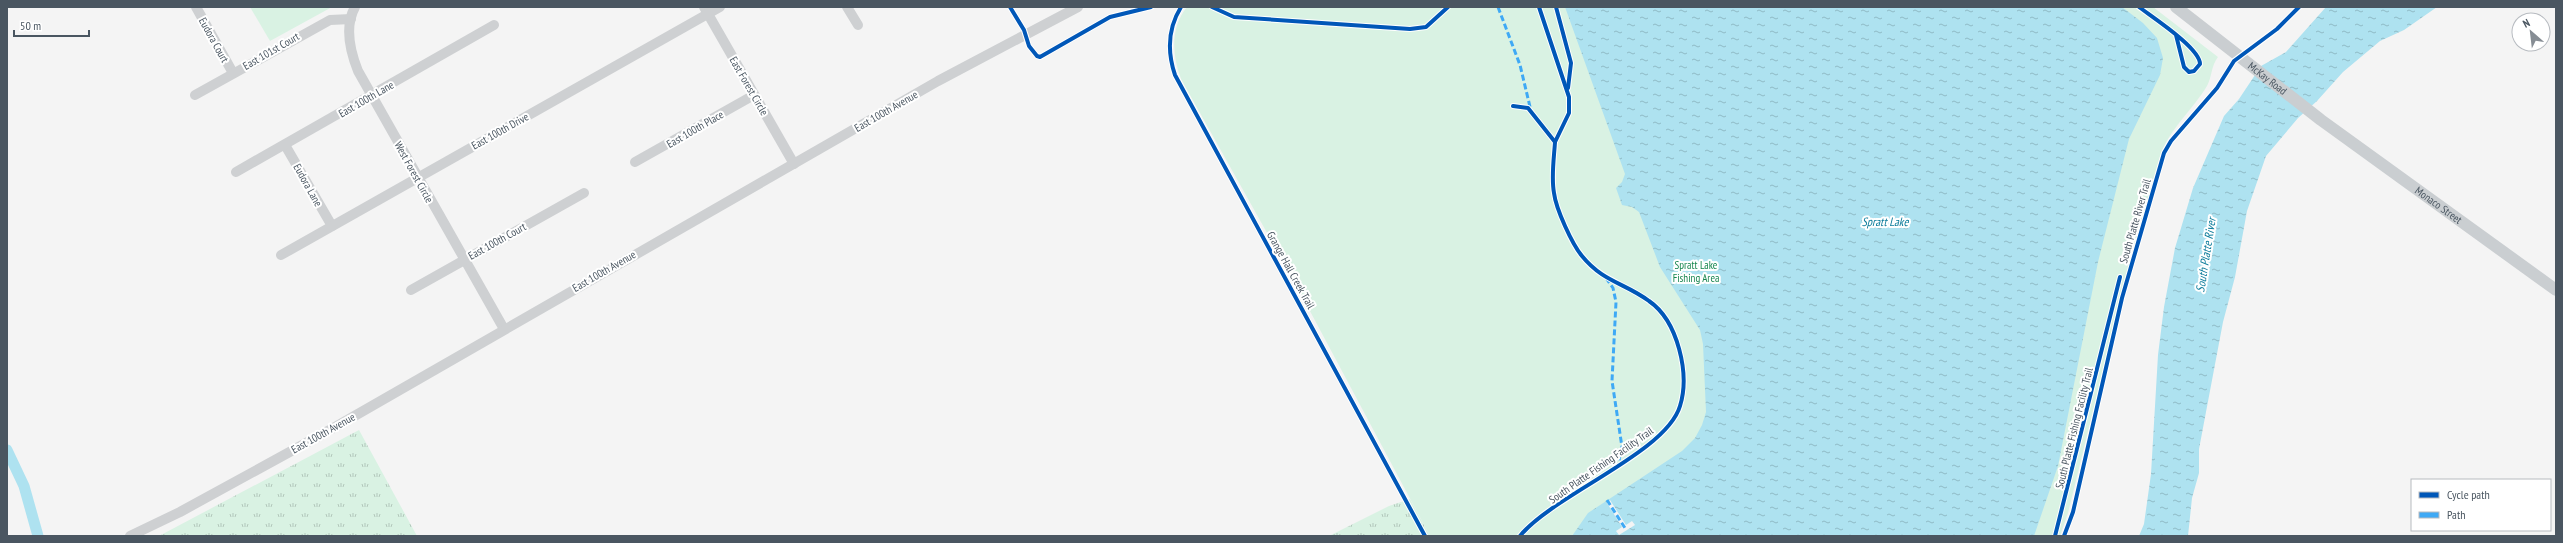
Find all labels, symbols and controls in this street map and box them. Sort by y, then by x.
scale bar [14,12,89,38]
north arrow [2511,12,2551,52]
street label: Eudora Court [196,15,232,65]
text: N [2520,16,2532,31]
text: 50 m [20,18,41,33]
street label: East 101st Court [240,29,302,73]
street label: East Forest Circle [727,54,772,118]
street label: McKay Road [2245,59,2290,98]
street label: East 100th Lane [336,77,396,120]
street label: East 100th Avenue [852,87,921,135]
street label: East 100th Place [664,107,726,151]
street label: East 100th Drive [469,109,531,152]
street label: West Forest Circle [391,139,437,206]
street label: Eudora Lane [290,161,326,209]
street label: South Platte River Trail [2116,177,2154,265]
street label: Monaco Street [2412,183,2465,227]
water label: Spratt Lake [1862,214,1909,229]
water label: South Platte River [2192,215,2219,293]
street label: East 100th Court [466,219,528,263]
street label: Grange Hall Creek Trail [1264,229,1318,312]
street label: East 100th Avenue [570,247,639,295]
park label: Spratt Lake Fishing Area [1673,258,1719,285]
street label: South Platte Fishing Facility Trail [2052,366,2096,490]
street label: East 100th Avenue [289,410,358,456]
street label: South Platte Fishing Facility Trail [1546,423,1656,506]
legend [2411,479,2551,531]
text: Cycle path [2447,487,2490,502]
text: Path [2447,507,2465,522]

